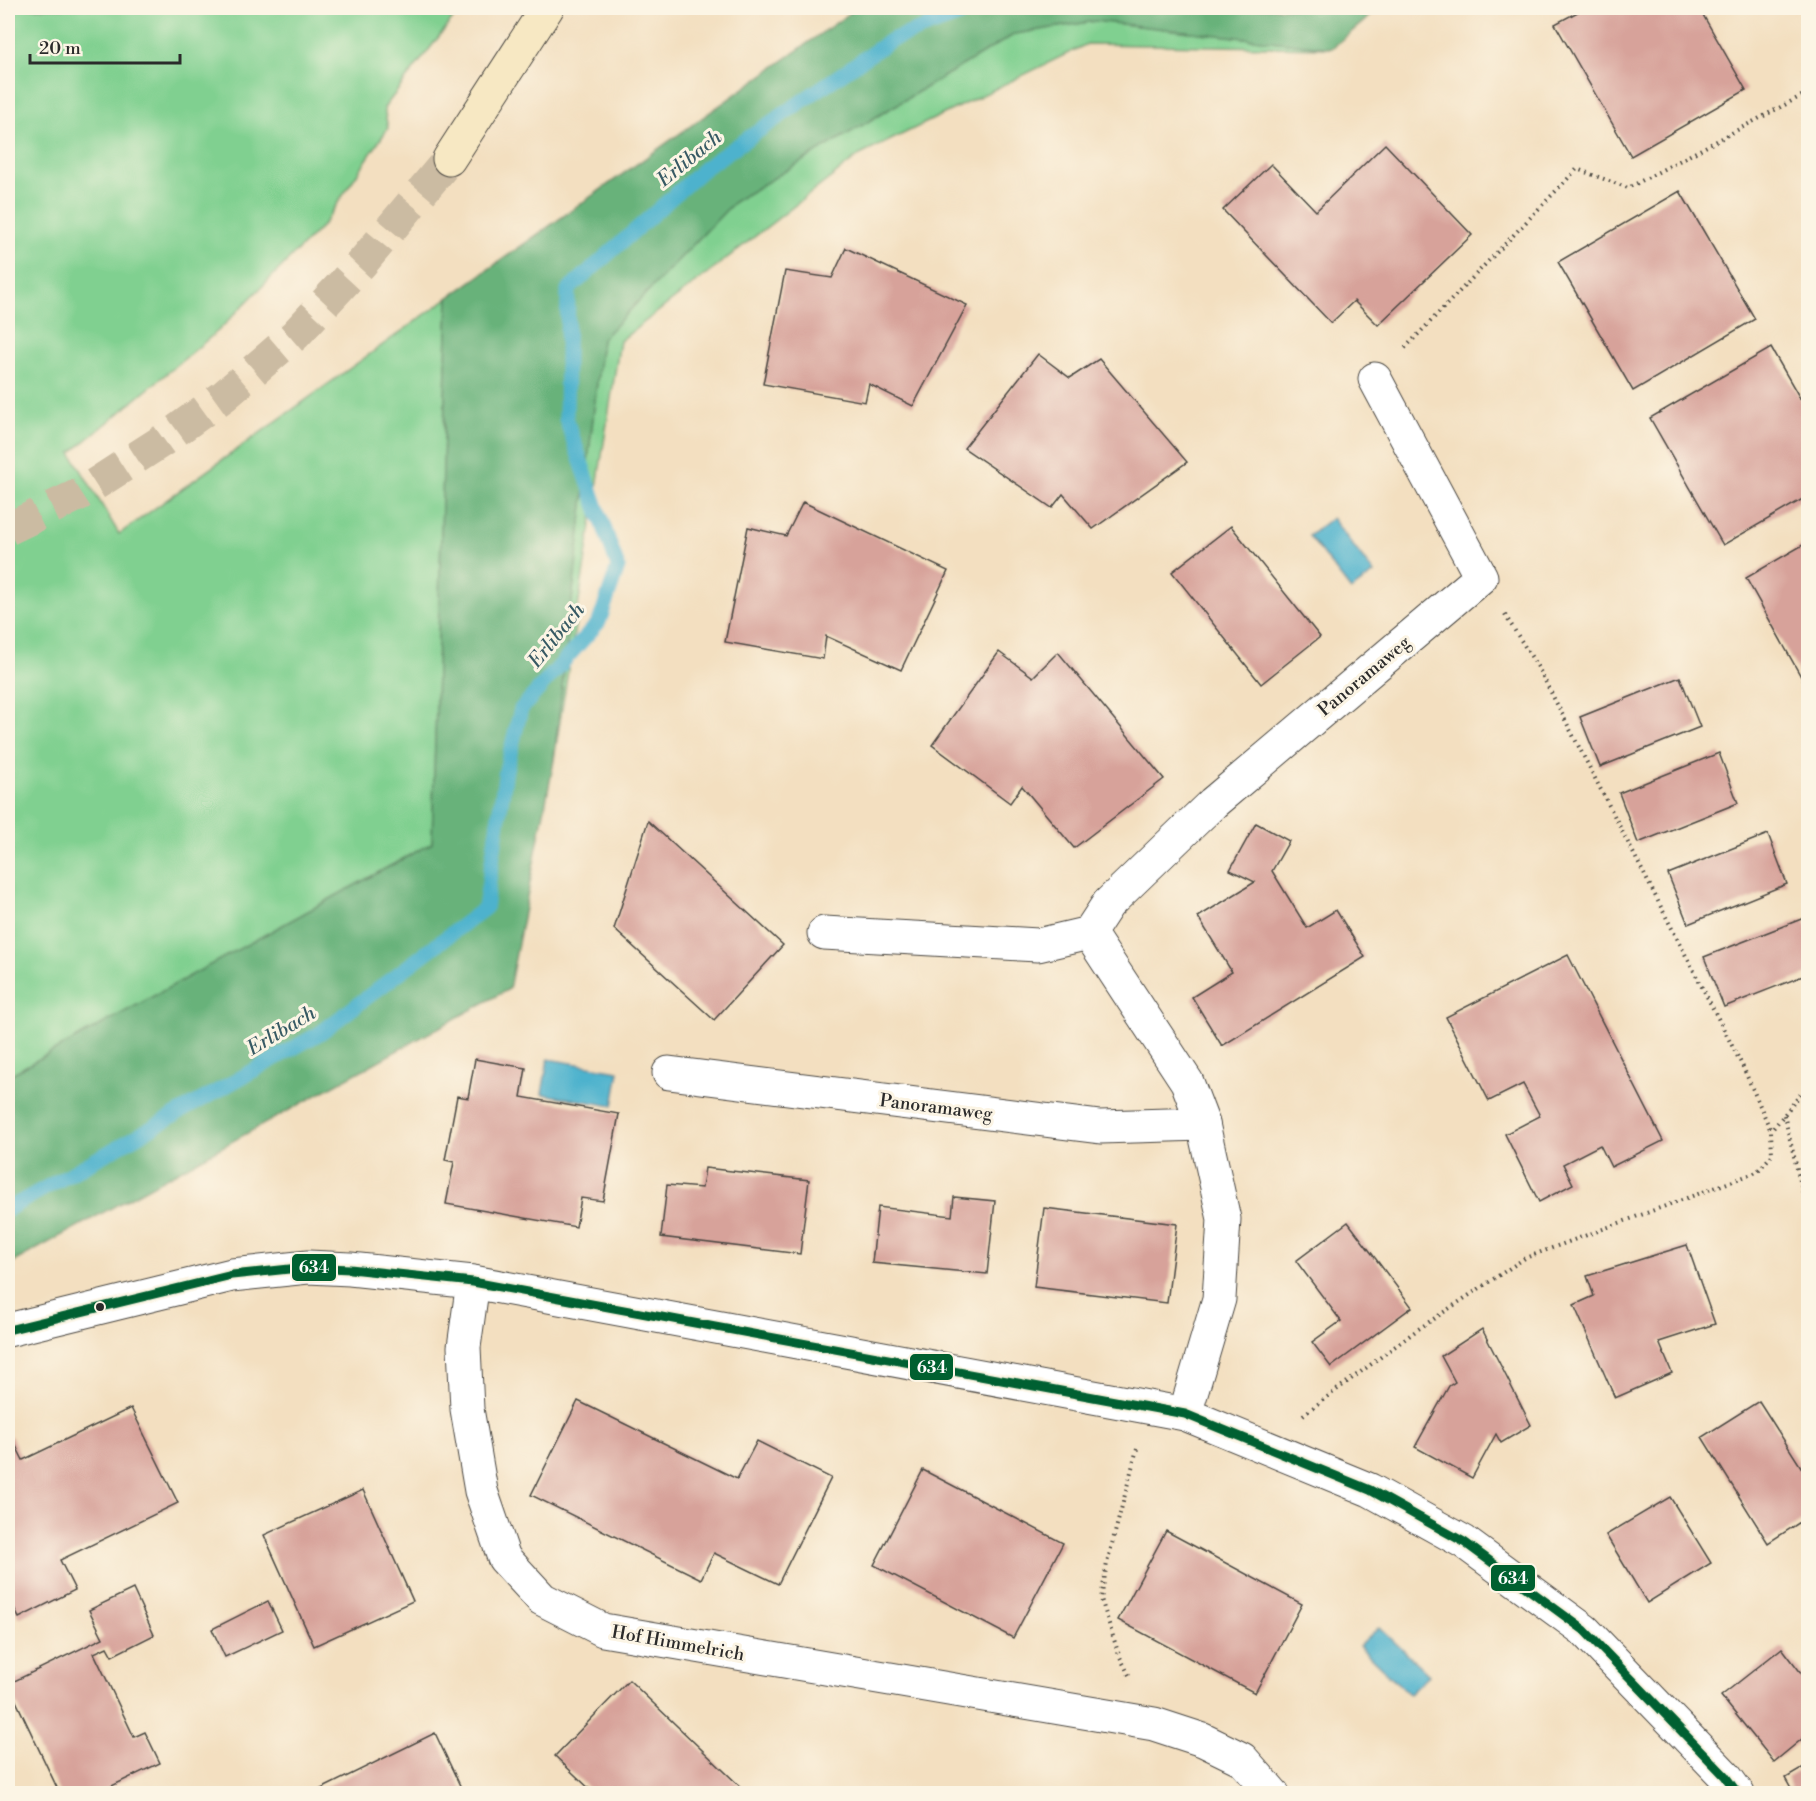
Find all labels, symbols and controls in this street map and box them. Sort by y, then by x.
scale bar [30,27,180,65]
text: 20 m [39,37,81,60]
water label: Erlibach [652,125,728,193]
water label: Erlibach [523,598,591,674]
street label: Panoramaweg [1313,631,1416,722]
water label: Erlibach [242,1001,321,1062]
street label: Panoramaweg [878,1089,994,1126]
line badge: 634 [291,1253,337,1282]
text: 634 [299,1258,330,1278]
unlabelled marker [94,1301,106,1313]
line badge: 634 [909,1353,954,1381]
text: 634 [917,1358,948,1378]
line badge: 634 [1490,1564,1536,1592]
text: 634 [1498,1569,1529,1589]
street label: Hof Himmelrich [610,1620,746,1667]

